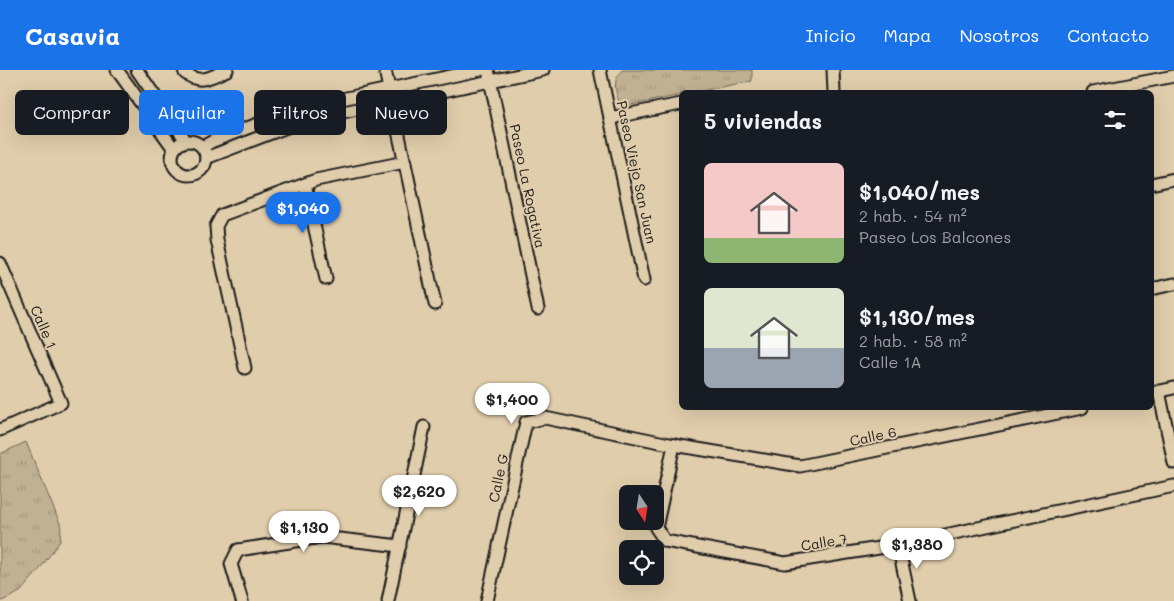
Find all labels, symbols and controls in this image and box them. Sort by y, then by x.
text: Casavia [25,20,120,51]
text: Inicio [805,23,856,47]
text: Mapa [884,23,931,47]
text: Nosotros [959,23,1039,47]
text: Contacto [1067,23,1149,47]
chip: Comprar [15,90,129,135]
chip: Alquilar [139,90,244,135]
chip: Filtros [254,90,346,135]
chip: Nuevo [356,90,447,135]
street label: Paseo Viejo San Juan [613,99,661,245]
icon: filters [1101,106,1129,134]
text: 5 viviendas [704,107,822,134]
street label: Paseo La Rogativa [506,122,550,250]
text: $1,040/mes [859,178,980,205]
icon: home [744,183,804,243]
pin: $1,040 [262,191,344,234]
text: $1,040 [277,197,329,218]
text: 2 hab. · 54 m² [859,205,967,226]
text: Paseo Los Balcones [859,226,1011,247]
street label: Calle 1 [26,303,62,351]
text: $1,130/mes [859,303,975,330]
icon: home [744,308,804,368]
text: 2 hab. · 58 m² [859,330,967,351]
text: Calle 1A [859,351,922,372]
pin: $1,400 [471,382,553,425]
text: $1,400 [486,388,538,409]
street label: Calle 6 [848,422,898,450]
street label: Calle G [484,452,512,504]
pin: $2,620 [378,474,460,517]
text: $2,620 [393,480,445,501]
north arrow [619,485,664,530]
map controls [619,485,664,585]
pin: $1,130 [263,510,345,553]
text: $1,130 [280,516,328,537]
pin: $1,380 [876,528,958,570]
street label: Calle 7 [799,529,849,555]
text: $1,380 [891,533,943,554]
button: locate [619,540,664,585]

